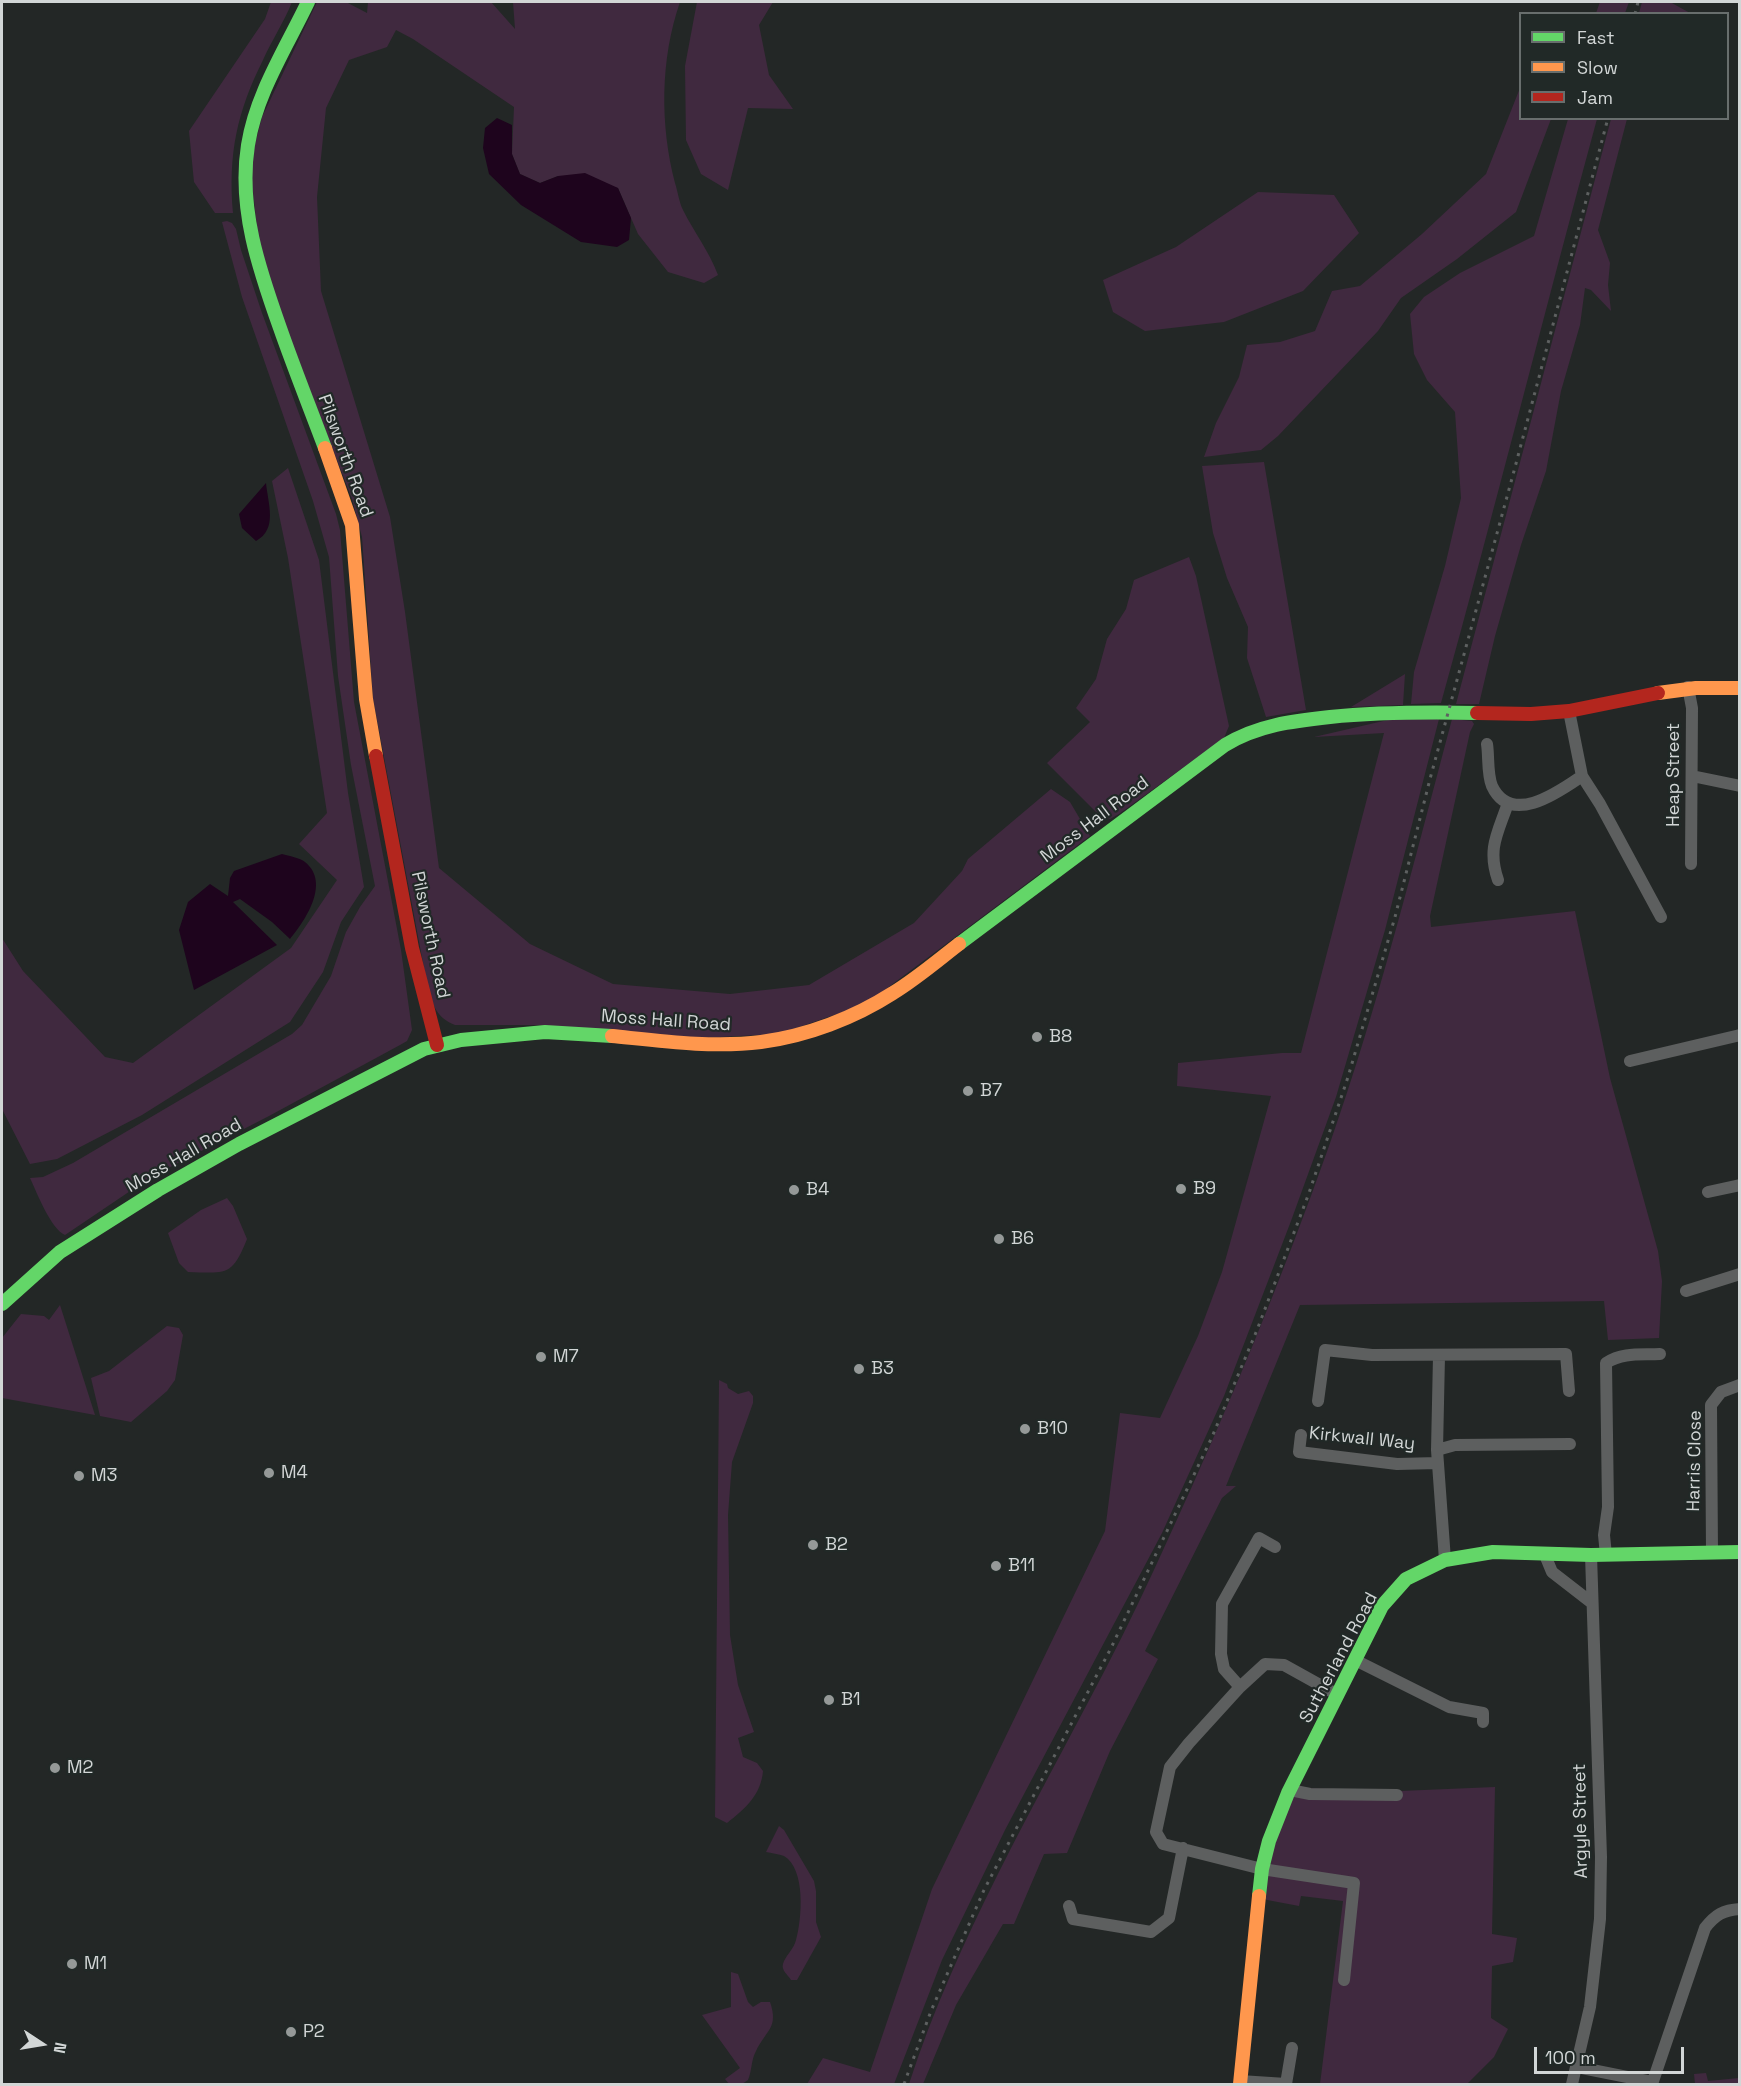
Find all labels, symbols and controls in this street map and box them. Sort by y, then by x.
legend [1519,12,1729,120]
text: Fast [1577,26,1614,49]
text: Slow [1577,56,1618,79]
text: Jam [1577,86,1613,109]
street label: Pilsworth Road [313,392,377,520]
street label: Heap Street [1663,723,1685,827]
street label: Moss Hall Road [1037,772,1153,868]
street label: Pilsworth Road [406,870,454,1000]
street label: Moss Hall Road [600,1006,732,1036]
place label: B8 [1049,1026,1072,1048]
marker: B8 [1030,1030,1044,1044]
place label: B7 [980,1080,1002,1102]
marker: B7 [961,1084,975,1098]
street label: Moss Hall Road [122,1114,246,1198]
place label: B9 [1193,1178,1216,1200]
place label: B4 [806,1179,829,1201]
marker: B9 [1174,1182,1188,1196]
marker: B4 [787,1183,801,1197]
place label: B6 [1011,1228,1034,1250]
marker: B6 [992,1232,1006,1246]
place label: M7 [553,1346,579,1368]
marker: M7 [534,1350,548,1364]
place label: B3 [871,1358,894,1380]
marker: B3 [852,1362,866,1376]
street label: Harris Close [1683,1410,1707,1512]
place label: B10 [1037,1418,1068,1440]
marker: B10 [1018,1422,1032,1436]
street label: Kirkwall Way [1308,1423,1416,1455]
place label: M4 [281,1462,308,1484]
place label: M3 [91,1465,117,1487]
marker: M4 [262,1466,276,1480]
marker: M3 [72,1469,86,1483]
place label: B2 [825,1534,848,1556]
marker: B2 [806,1538,820,1552]
place label: B11 [1008,1555,1035,1577]
marker: B11 [989,1559,1003,1573]
street label: Sutherland Road [1295,1589,1383,1727]
place label: B1 [841,1689,860,1711]
marker: B1 [822,1693,836,1707]
place label: M2 [67,1757,93,1779]
marker: M2 [48,1761,62,1775]
street label: Argyle Street [1569,1763,1593,1879]
place label: M1 [84,1953,107,1975]
marker: M1 [65,1957,79,1971]
north arrow [12,2014,72,2074]
place label: P2 [303,2021,325,2043]
marker: P2 [284,2025,298,2039]
scale bar [1537,2035,1687,2073]
text: N [49,2040,71,2055]
text: 100 m [1545,2046,1596,2069]

